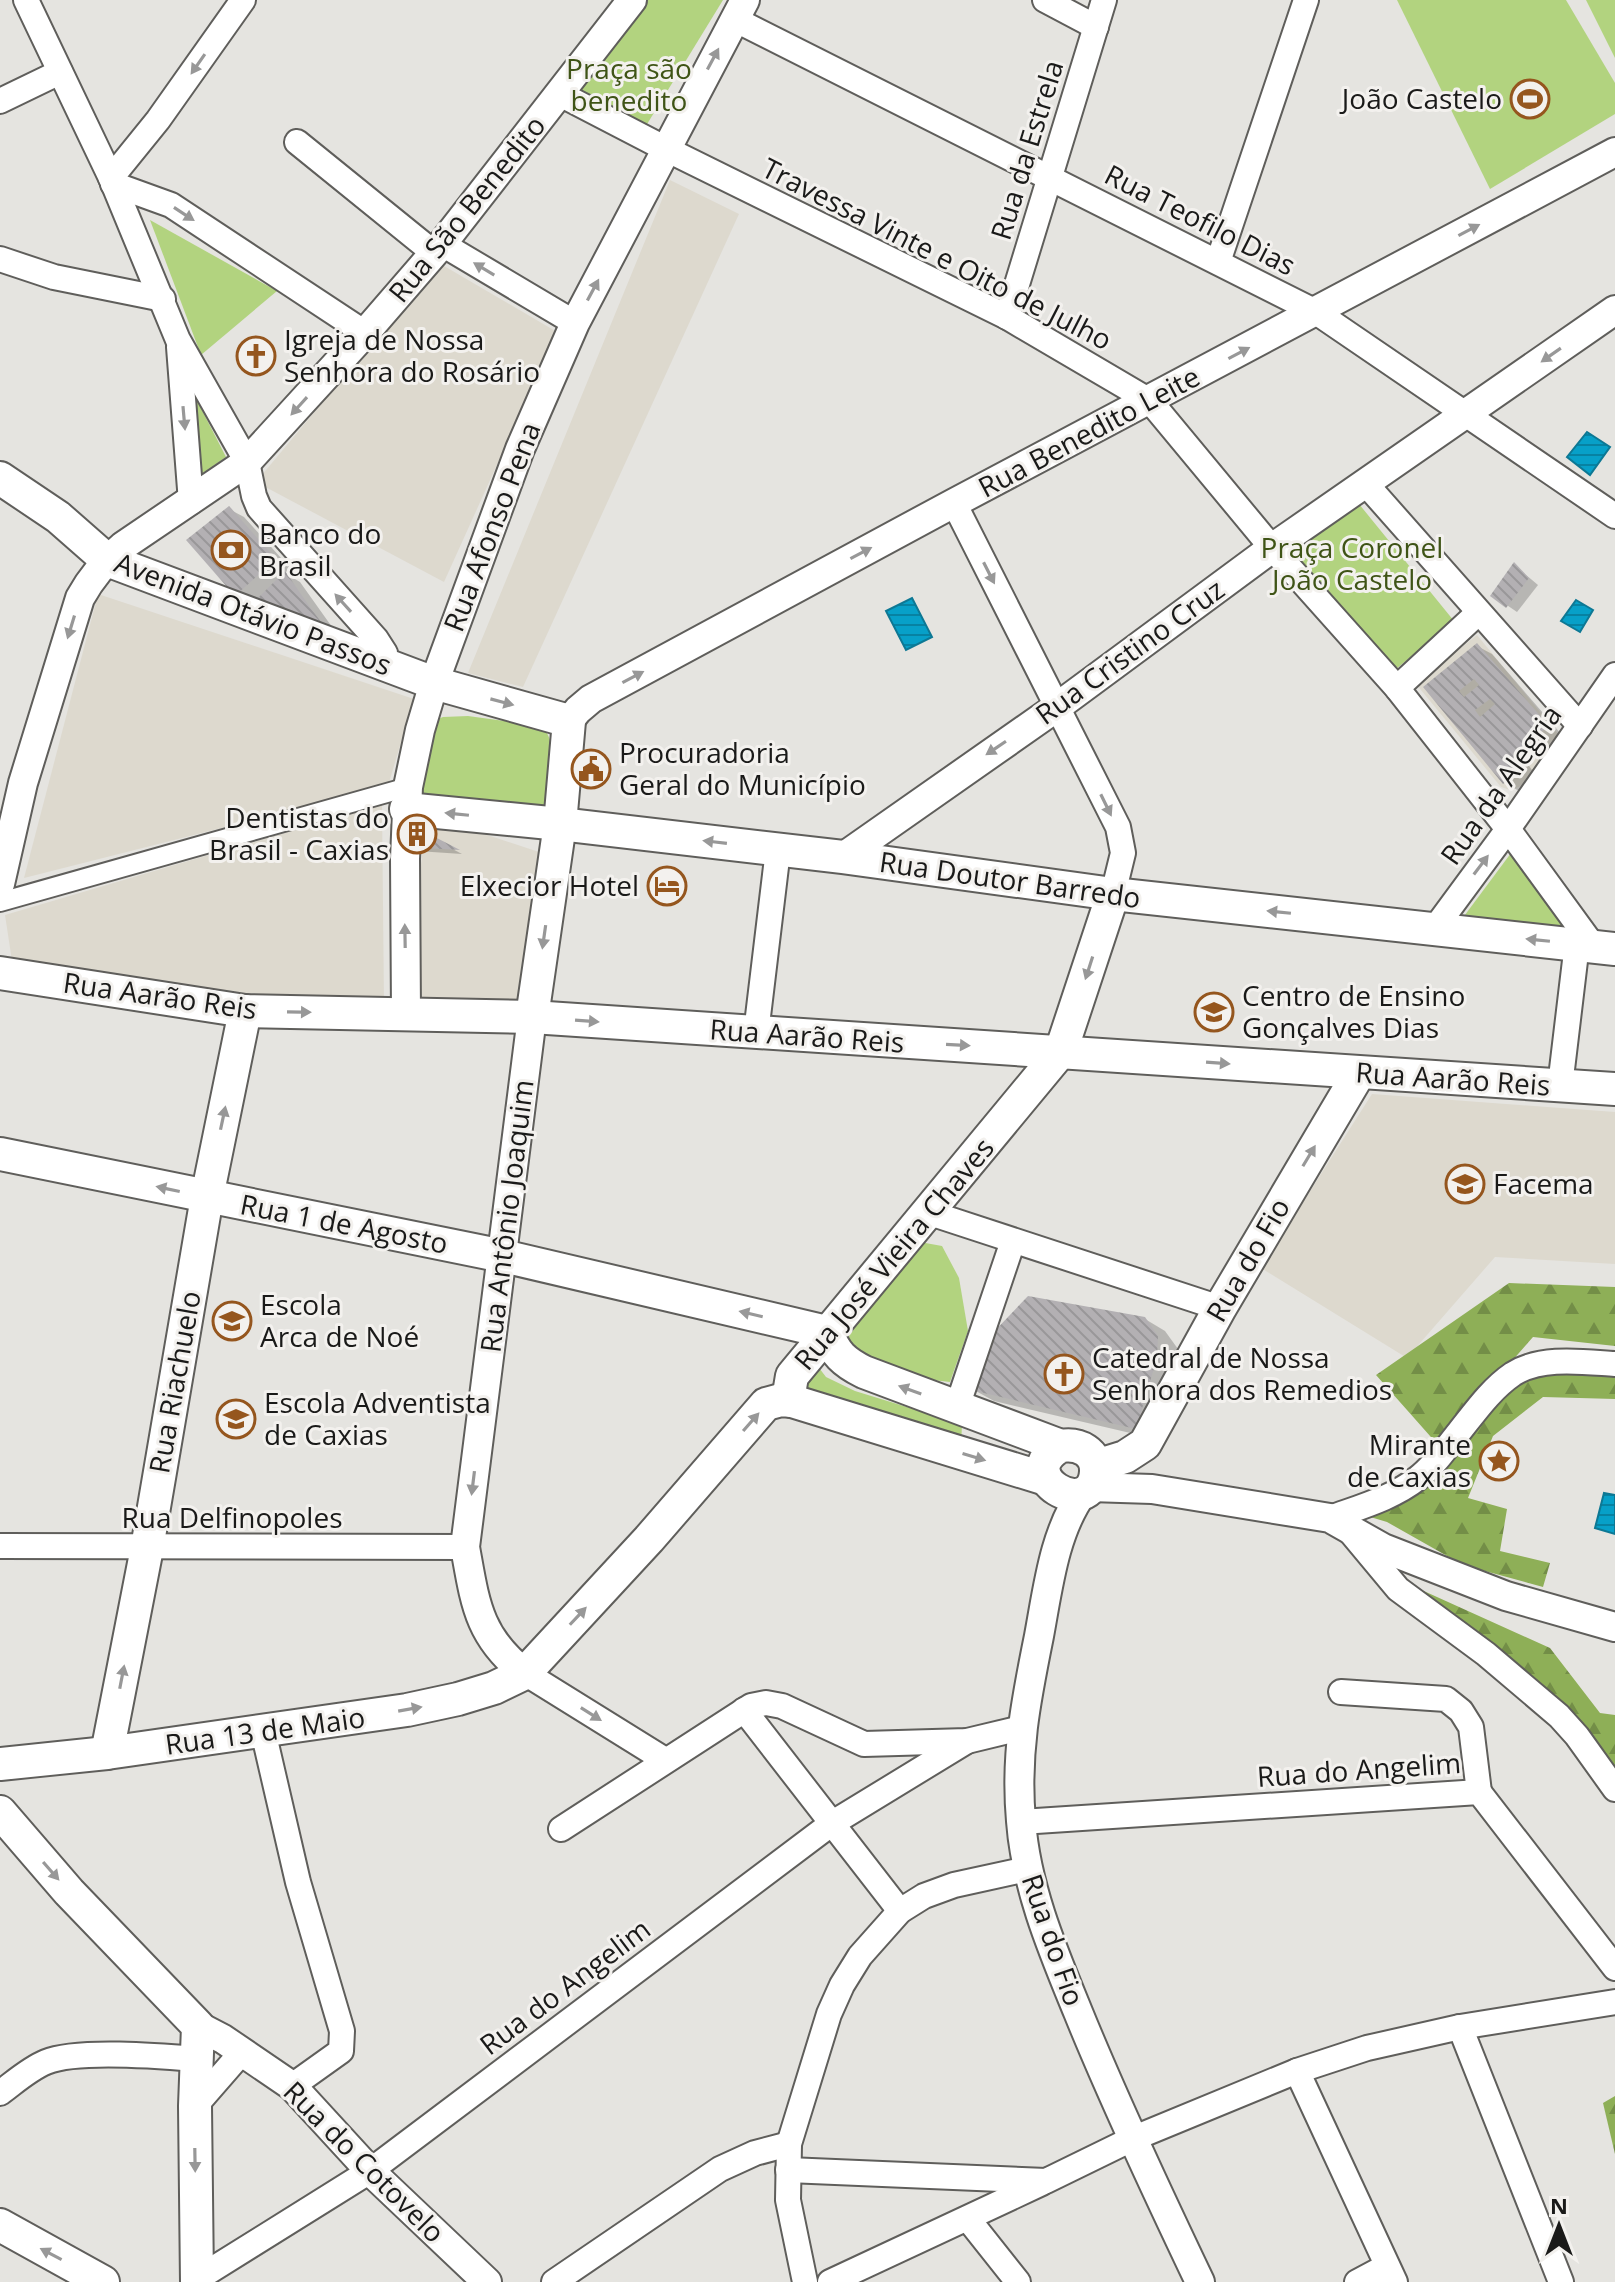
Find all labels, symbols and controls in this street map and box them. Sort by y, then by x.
one-way arrow [706,48,719,71]
park label: Praça são benedito [566,49,692,119]
one-way arrow [191,53,206,74]
street label: Rua da Estrela [981,55,1071,244]
sports icon: João Castelo [1509,78,1551,120]
place label: João Castelo [1339,79,1502,117]
street label: Rua São Benedito [379,107,553,310]
street label: Travessa Vinte e Oito de Julho [756,148,1119,358]
street label: Rua Teofilo Dias [1099,155,1302,284]
one-way arrow [174,206,195,221]
one-way arrow [1457,224,1480,237]
one-way arrow [473,262,495,276]
one-way arrow [586,278,599,301]
place label: Igreja de Nossa Senhora do Rosário [284,320,540,390]
church icon: Igreja de Nossa Senhora do Rosário [235,335,277,377]
one-way arrow [1228,346,1251,359]
one-way arrow [1541,347,1562,362]
street label: Rua Benedito Leite [971,357,1206,505]
one-way arrow [290,397,308,416]
one-way arrow [178,406,191,431]
street label: Rua Afonso Pena [434,417,548,637]
place label: Banco do Brasil [259,514,381,584]
park label: Praça Coronel João Castelo [1261,528,1443,598]
bank icon: Banco do Brasil [210,529,252,571]
street label: Avenida Otávio Passos [110,543,397,683]
one-way arrow [850,547,873,560]
one-way arrow [982,561,996,584]
street label: Rua Cristino Cruz [1027,570,1231,733]
one-way arrow [335,593,352,613]
one-way arrow [64,615,77,639]
one-way arrow [621,670,644,684]
one-way arrow [489,697,514,709]
street label: Rua da Alegria [1431,697,1569,872]
place label: Procuradoria Geral do Município [619,733,866,803]
one-way arrow [986,740,1007,755]
public building icon: Procuradoria Geral do Município [570,748,612,790]
one-way arrow [1100,793,1113,816]
place label: Dentistas do Brasil - Caxias [209,798,389,868]
one-way arrow [444,807,469,820]
building icon: Dentistas do Brasil - Caxias [396,813,438,855]
one-way arrow [702,836,727,849]
street label: Rua Doutor Barredo [877,842,1143,916]
one-way arrow [1473,855,1489,876]
hotel icon: Elxecior Hotel [646,865,688,907]
place label: Elxecior Hotel [460,866,639,904]
one-way arrow [1266,905,1291,918]
one-way arrow [399,923,411,948]
one-way arrow [537,925,550,950]
one-way arrow [1525,933,1550,946]
one-way arrow [1082,957,1094,981]
street label: Rua Aarão Reis [61,963,259,1027]
place label: Centro de Ensino Gonçalves Dias [1242,976,1465,1046]
school or university icon: Centro de Ensino Gonçalves Dias [1193,991,1235,1033]
one-way arrow [287,1005,312,1018]
street label: Rua Aarão Reis [708,1009,906,1061]
one-way arrow [575,1015,600,1028]
one-way arrow [946,1039,971,1052]
street label: Rua Aarão Reis [1354,1052,1552,1104]
one-way arrow [1206,1057,1231,1070]
street label: Rua Antônio Joaquim [470,1077,542,1354]
one-way arrow [217,1105,230,1130]
street label: Rua José Vieira Chaves [785,1129,1002,1378]
one-way arrow [1302,1145,1316,1167]
school or university icon: Facema [1444,1163,1486,1205]
place label: Facema [1493,1164,1594,1202]
one-way arrow [156,1182,181,1195]
street label: Rua 1 de Agosto [237,1184,451,1262]
street label: Rua do Fio [1196,1191,1298,1328]
place label: Escola Arca de Noé [260,1285,419,1355]
street label: Rua Riachuelo [139,1288,209,1476]
school or university icon: Escola Arca de Noé [211,1300,253,1342]
one-way arrow [738,1307,763,1320]
place label: Catedral de Nossa Senhora dos Remedios [1092,1338,1392,1408]
church icon: Catedral de Nossa Senhora dos Remedios [1043,1353,1085,1395]
place label: Escola Adventista de Caxias [264,1383,491,1453]
one-way arrow [897,1383,921,1396]
school or university icon: Escola Adventista de Caxias [215,1398,257,1440]
one-way arrow [742,1412,759,1432]
place label: Mirante de Caxias [1347,1425,1471,1495]
place icon: Mirante de Caxias [1478,1440,1520,1482]
one-way arrow [962,1451,986,1464]
one-way arrow [466,1471,479,1496]
street label: Rua Delfinopoles [121,1498,343,1536]
one-way arrow [568,1607,586,1626]
one-way arrow [116,1664,129,1689]
street label: Rua 13 de Maio [163,1697,367,1763]
one-way arrow [398,1702,423,1715]
one-way arrow [580,1707,602,1721]
street label: Rua do Angelim [1256,1743,1462,1795]
one-way arrow [42,1861,59,1881]
street label: Rua do Fio [1014,1869,1094,2011]
street label: Rua do Angelim [471,1910,657,2063]
street label: Rua do Cotovelo [276,2072,454,2250]
one-way arrow [189,2148,202,2173]
north arrow [1519,2186,1599,2266]
text: N [1550,2190,1568,2220]
one-way arrow [40,2247,62,2261]

